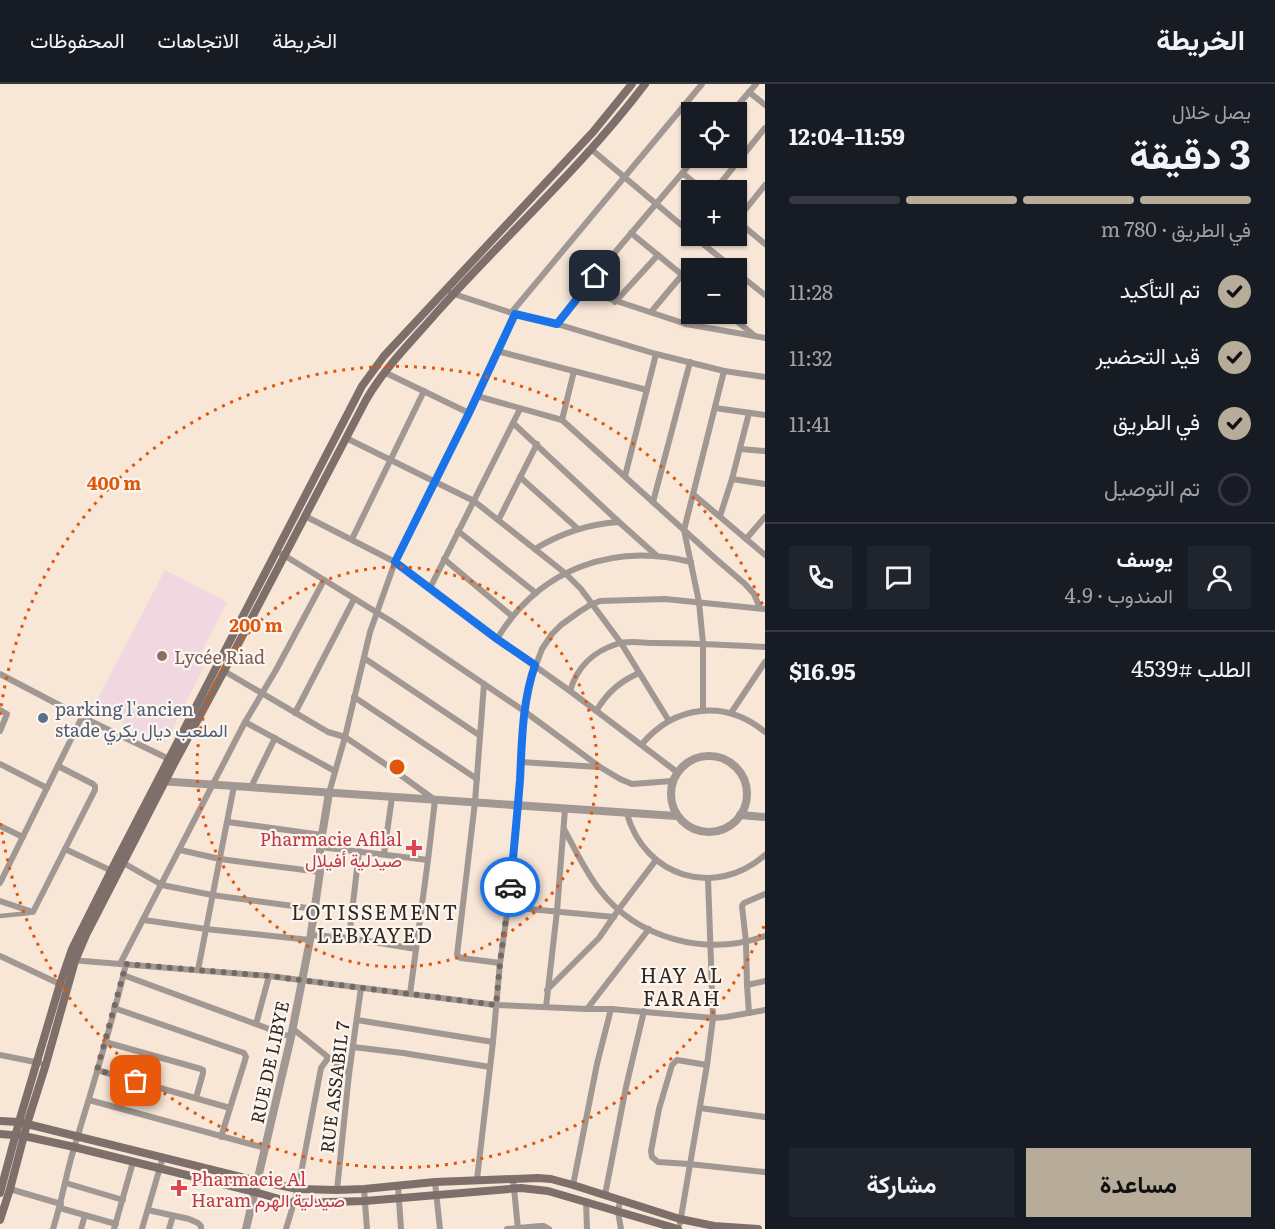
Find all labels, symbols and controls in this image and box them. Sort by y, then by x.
text: الخريطة [1156,17,1245,59]
text: المحفوظات [30,23,125,54]
text: الاتجاهات [158,23,239,54]
text: الخريطة [272,23,337,54]
text: يصل خلال [1172,95,1251,125]
map controls [681,102,747,324]
button: locate [681,102,747,168]
text: 11:59–12:04 [789,119,905,152]
text: 3 دقيقة [1129,123,1251,181]
button: + [681,180,747,246]
text: في الطريق · 780 m [1101,213,1251,243]
pin [569,250,620,301]
button: − [681,258,747,324]
icon: home [578,259,611,292]
text: تم التأكيد [1120,272,1200,305]
icon: check [1218,275,1251,308]
text: 11:28 [789,276,833,306]
text: قيد التحضير [1095,338,1200,371]
icon: check [1218,341,1251,374]
text: 11:32 [789,342,832,372]
text: في الطريق [1113,404,1200,437]
icon: check [1218,407,1251,440]
text: 11:41 [789,408,831,438]
text: 400 m [87,469,141,496]
text: تم التوصيل [1104,470,1200,503]
text: يوسف [1117,541,1173,574]
button: phone [789,546,852,609]
button: chat [867,546,930,609]
button: person [1188,546,1251,609]
text: المندوب · 4.9 [1065,579,1173,609]
text: 200 m [229,611,283,638]
place label: Lycée Riad [174,643,265,670]
marker: Lycée Riad [155,649,169,663]
text: الطلب #4539 [1131,651,1251,684]
text: $16.95 [789,654,856,687]
place label: parking l'ancien stade الملعب ديال بكري [55,695,228,746]
marker: parking l'ancien stade الملعب ديال بكري [36,711,50,725]
centre of rings [387,757,407,777]
place label: Pharmacie Afilal صيدلية أفيلال [260,825,402,873]
marker: Pharmacie Afilal صيدلية أفيلال [407,841,421,855]
courier [480,857,540,917]
icon: car [494,871,527,904]
district label: LOTISSEMENT LEBYAYED [291,896,459,949]
district label: HAY AL FARAH [640,959,724,1012]
street label: RUE DE LIBYE [243,998,295,1126]
street label: RUE ASSABIL 7 [313,1020,355,1154]
pin [110,1055,161,1106]
icon: bag [119,1064,152,1097]
button: مشاركة [789,1148,1014,1217]
button: مساعدة [1026,1148,1251,1217]
place label: Pharmacie Al Haram صيدلية الهرم [191,1165,345,1213]
marker: Pharmacie Al Haram صيدلية الهرم [172,1181,186,1195]

